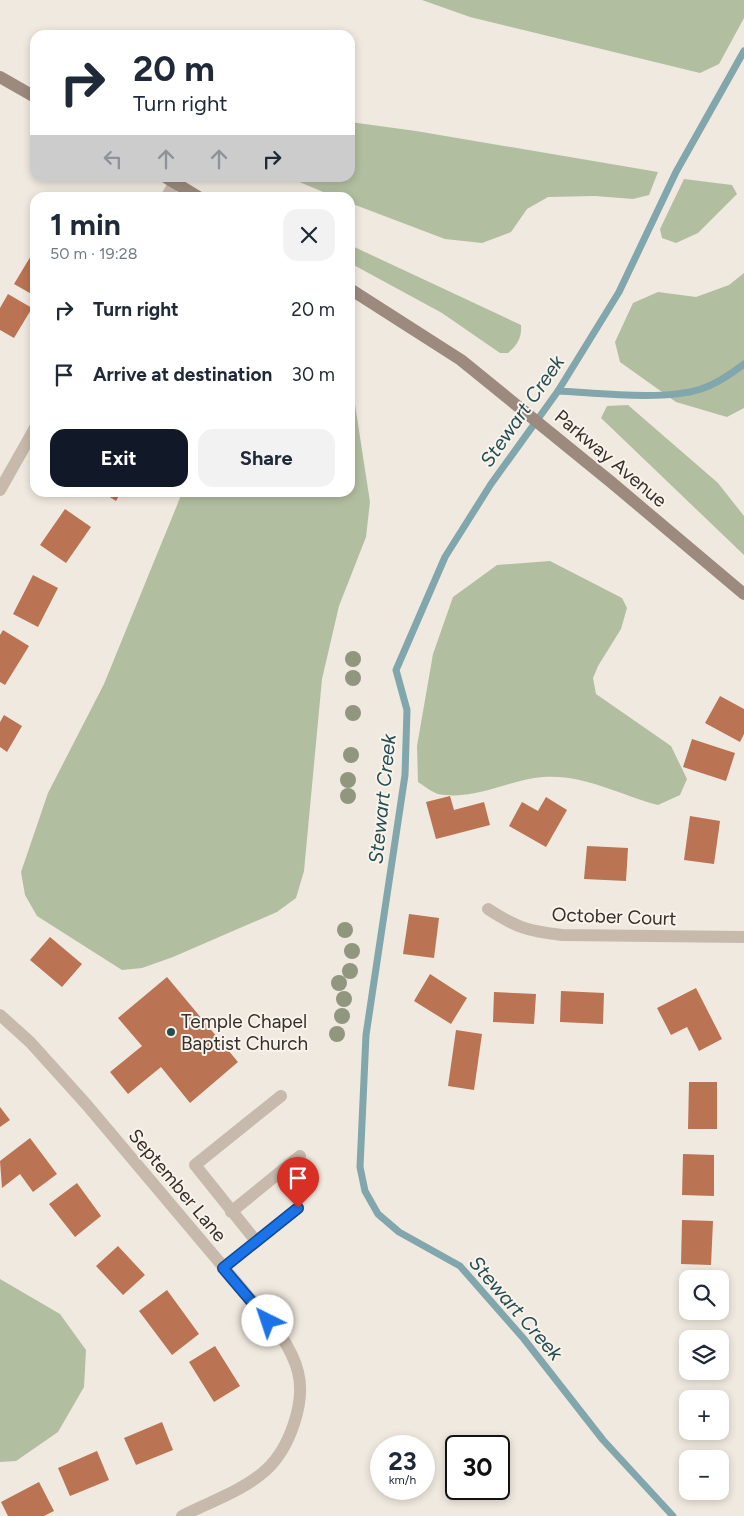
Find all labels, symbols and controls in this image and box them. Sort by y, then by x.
text: 20 m [133,48,215,90]
icon: right [50,50,115,115]
text: Turn right [133,90,228,117]
icon: left [99,145,127,173]
icon: ahead [152,145,180,173]
icon: ahead [205,145,233,173]
icon: right [258,145,286,173]
text: 1 min [50,206,121,243]
button: close [283,209,335,261]
text: 50 m · 19:28 [50,244,137,263]
icon: right [50,296,78,324]
text: Turn right [93,298,179,321]
text: 20 m [291,298,335,321]
water label: Stewart Creek [475,350,570,471]
icon: arrive [50,361,78,389]
text: Arrive at destination [93,363,272,386]
text: 30 m [292,363,335,386]
street label: Parkway Avenue [550,405,671,512]
button: Exit [50,429,188,487]
button: Share [198,429,335,487]
water label: Stewart Creek [363,732,401,865]
street label: October Court [551,903,677,930]
place label: Temple Chapel Baptist Church [181,1010,308,1055]
marker: Temple Chapel Baptist Church [165,1026,177,1038]
street label: September Lane [124,1124,231,1246]
pin [277,1157,319,1208]
icon: arrive [284,1164,312,1192]
water label: Stewart Creek [464,1251,569,1366]
map controls [679,1270,729,1500]
button: search [679,1270,729,1320]
position arrow [241,1294,293,1346]
button: layers [679,1330,729,1380]
button: + [679,1390,729,1440]
speed limit sign: 30 [445,1435,510,1500]
text: 23 [388,1446,417,1476]
button: − [679,1450,729,1500]
text: km/h [389,1473,416,1487]

